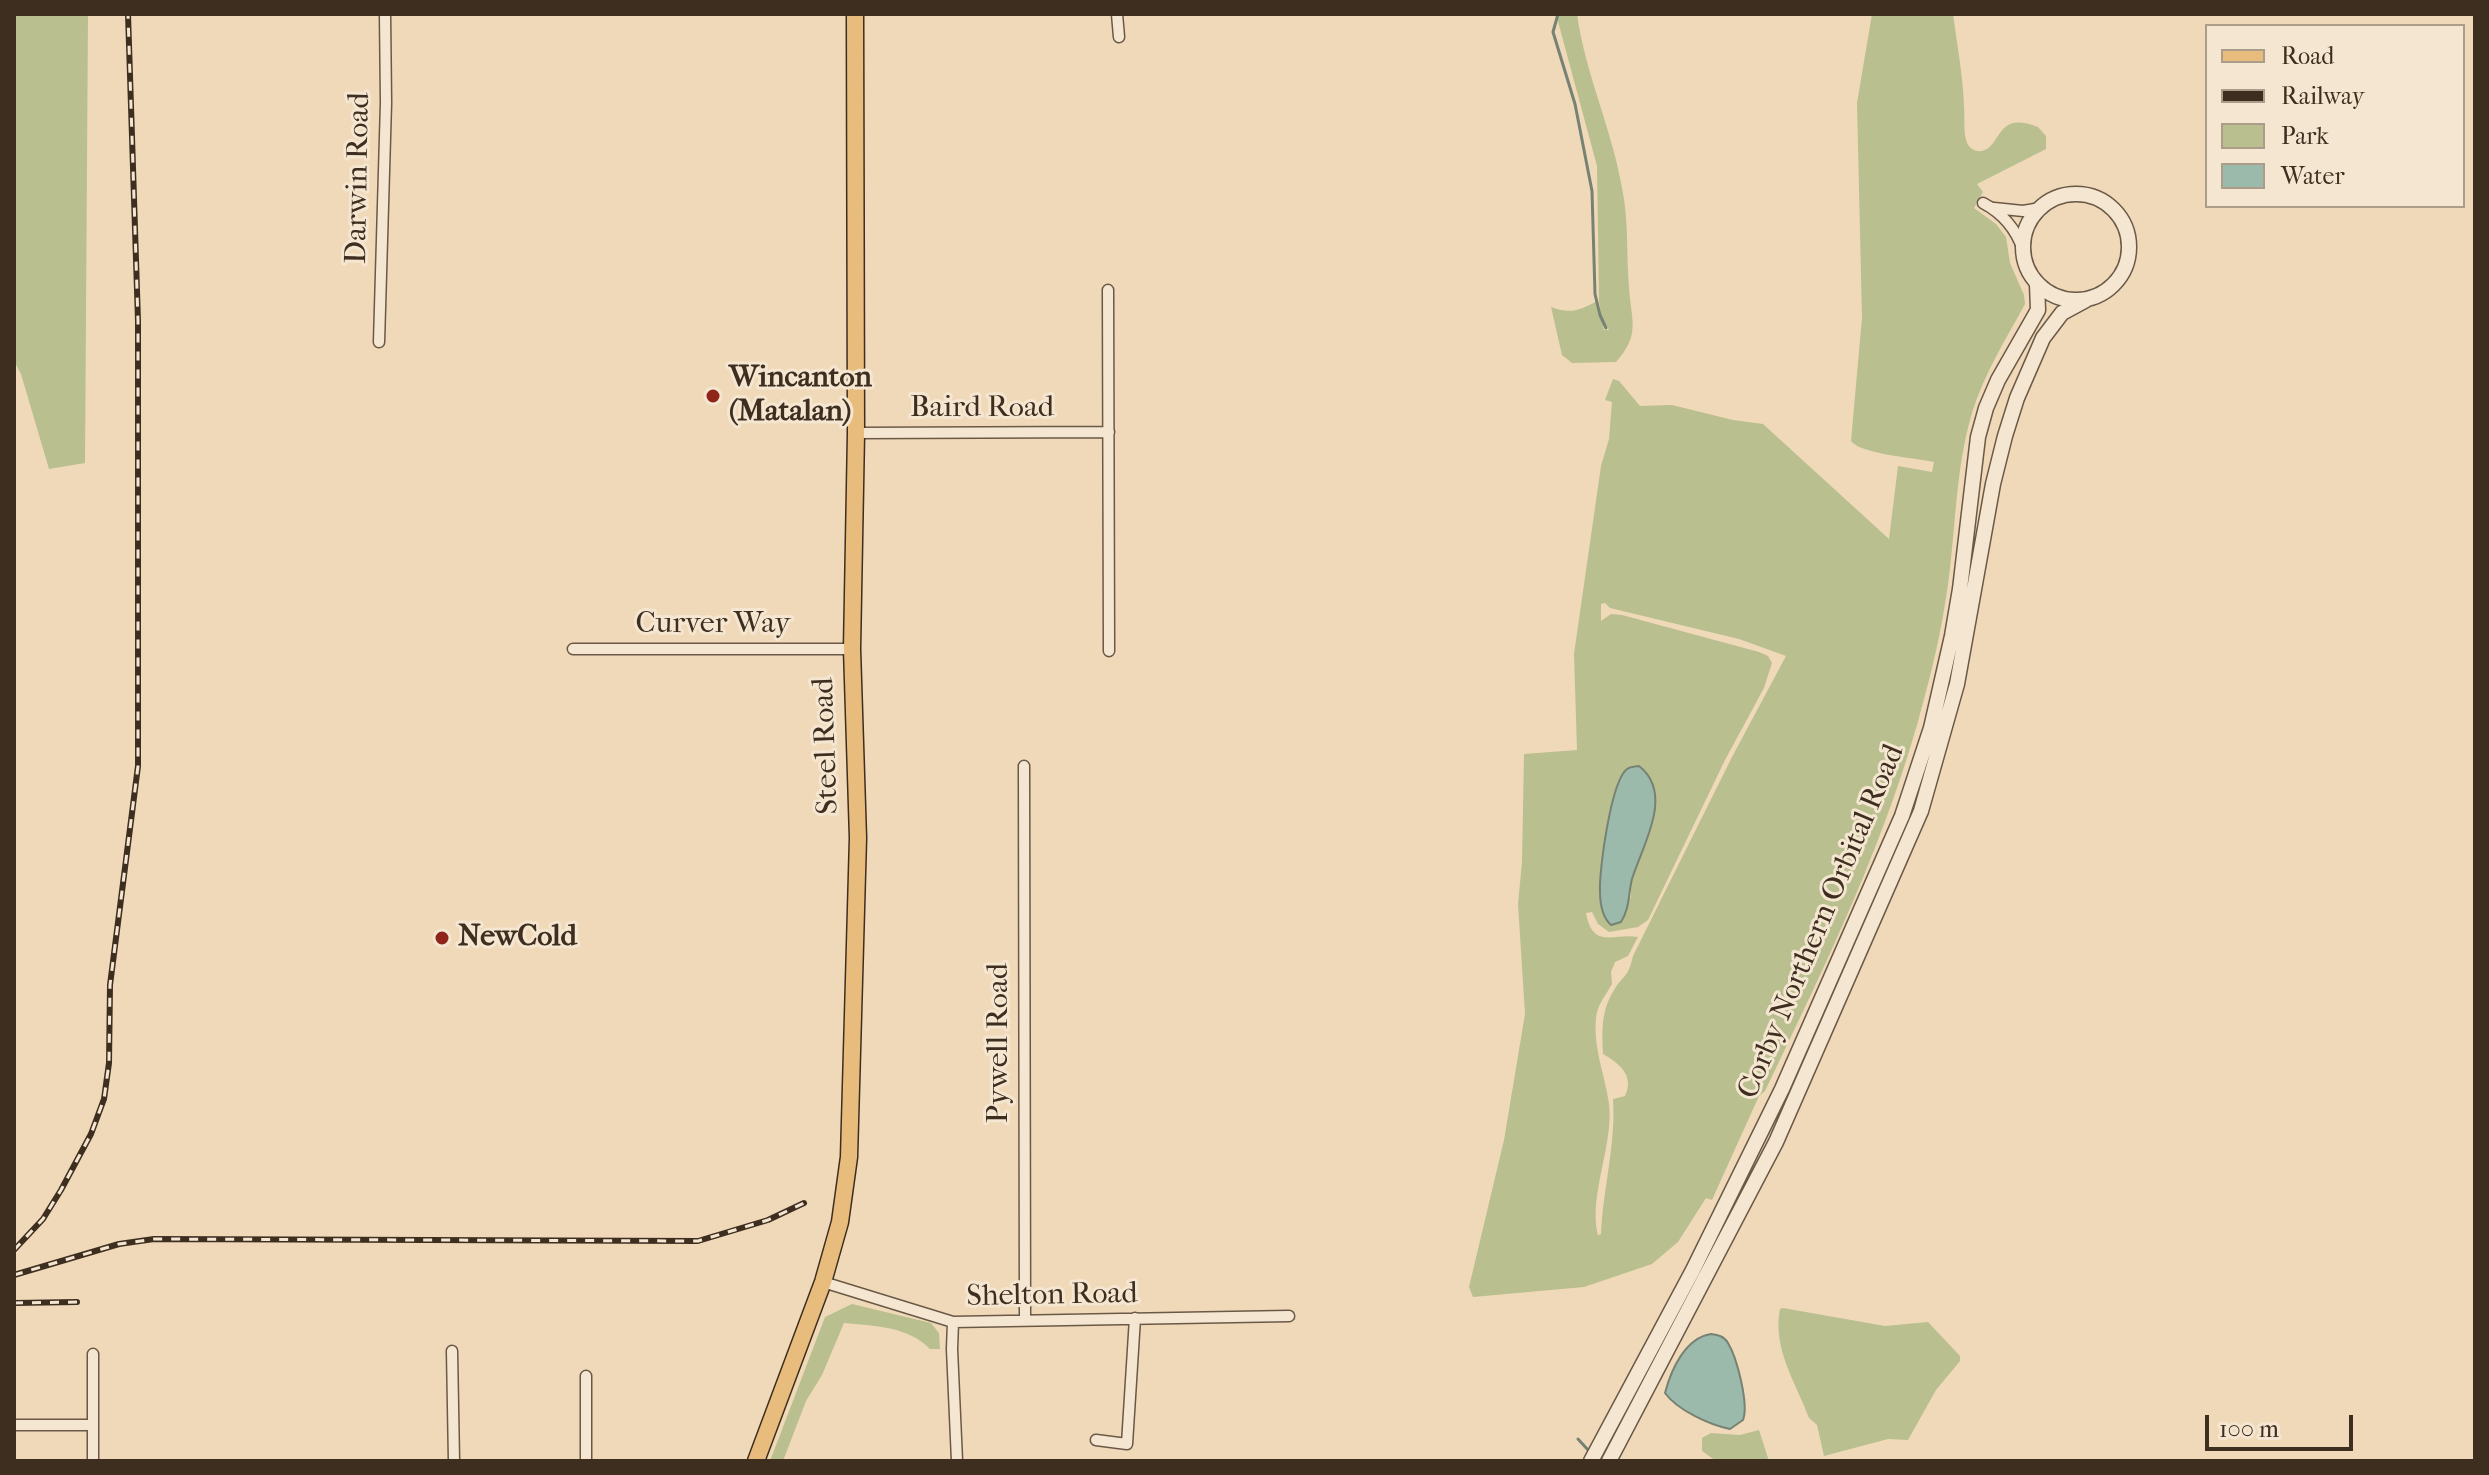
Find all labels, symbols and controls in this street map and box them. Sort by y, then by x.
legend [2205,24,2465,208]
text: Road [2281,42,2334,70]
text: Railway [2281,82,2364,110]
street label: Darwin Road [340,92,378,264]
text: Park [2281,122,2329,150]
text: Water [2281,162,2345,190]
place label: Wincanton (Matalan) [729,361,872,432]
marker: Wincanton (Matalan) [704,387,722,405]
street label: Baird Road [910,391,1054,427]
street label: Curver Way [635,607,791,643]
street label: Steel Road [807,677,847,815]
street label: Corby Northern Orbital Road [1731,740,1913,1104]
place label: NewCold [458,920,577,956]
marker: NewCold [433,929,451,947]
street label: Pywell Road [982,963,1018,1123]
street label: Shelton Road [966,1277,1138,1315]
scale bar [2209,1399,2357,1449]
text: 100 m [2219,1415,2279,1443]

